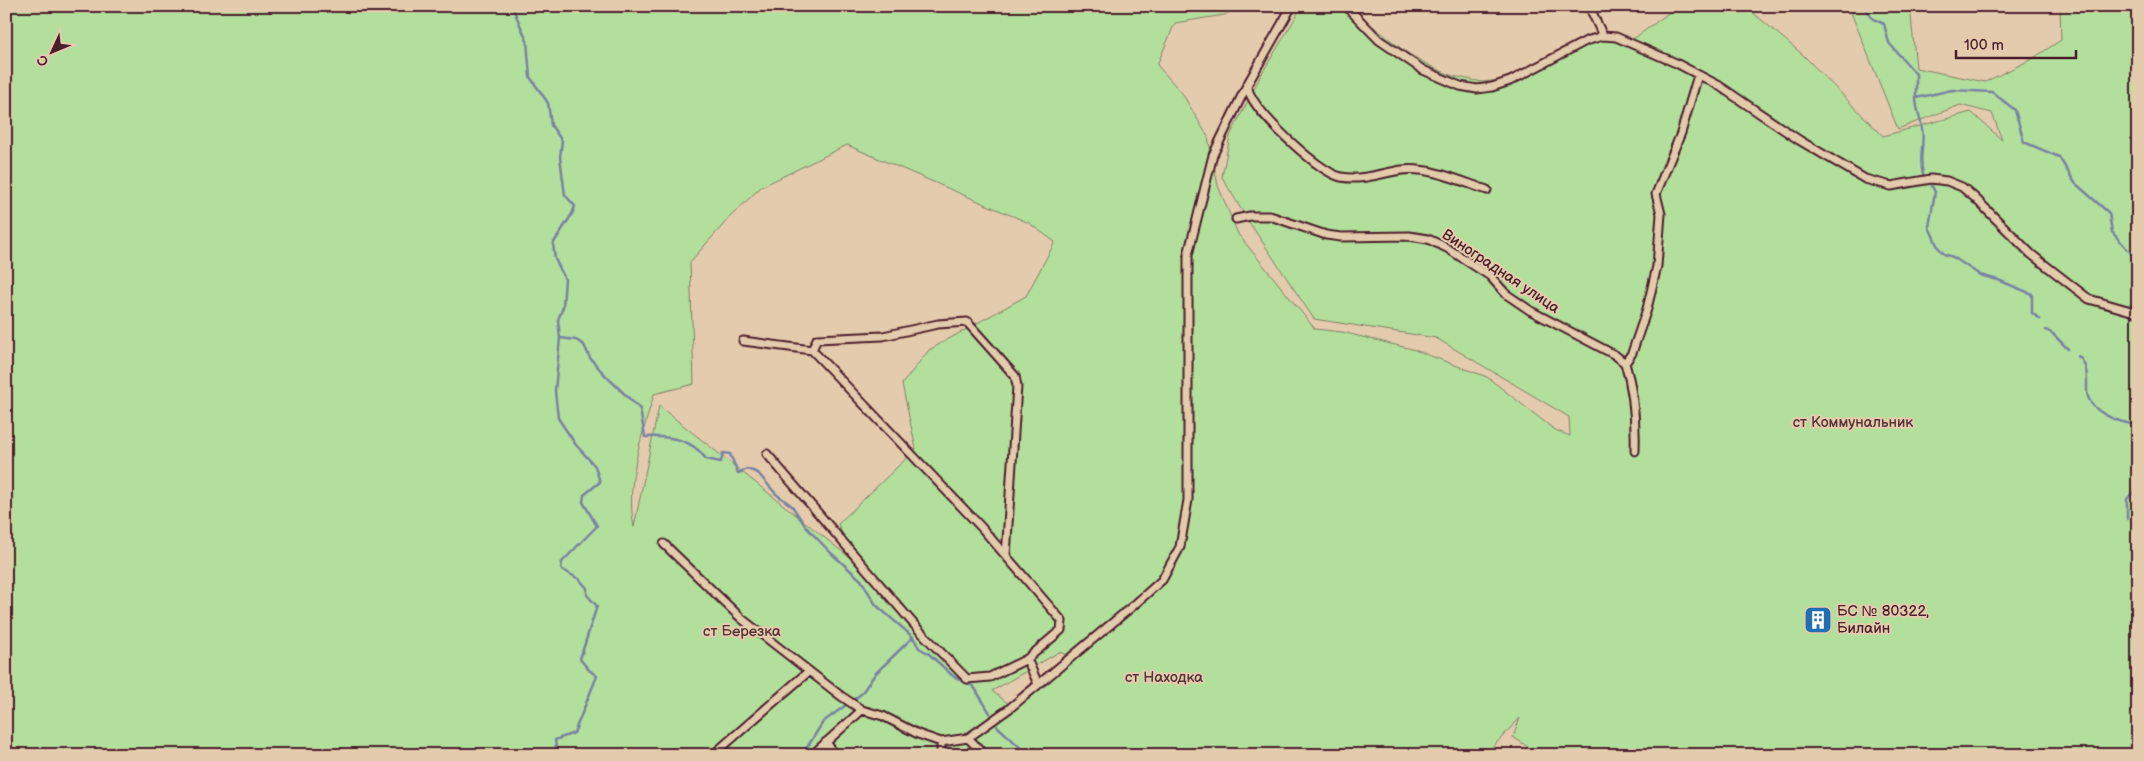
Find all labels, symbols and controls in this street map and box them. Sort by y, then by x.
north arrow [28,28,78,78]
scale bar [1956,28,2076,60]
text: 100 m [1964,36,2004,55]
text: С [33,51,53,70]
street label: Виноградная улица [1438,225,1563,318]
park label: ст Коммунальник [1793,413,1913,432]
place label: БС № 80322, Билайн [1837,602,1929,638]
building icon: БС № 80322, Билайн [1803,605,1833,635]
park label: ст Березка [703,622,781,641]
park label: ст Находка [1125,668,1203,687]

